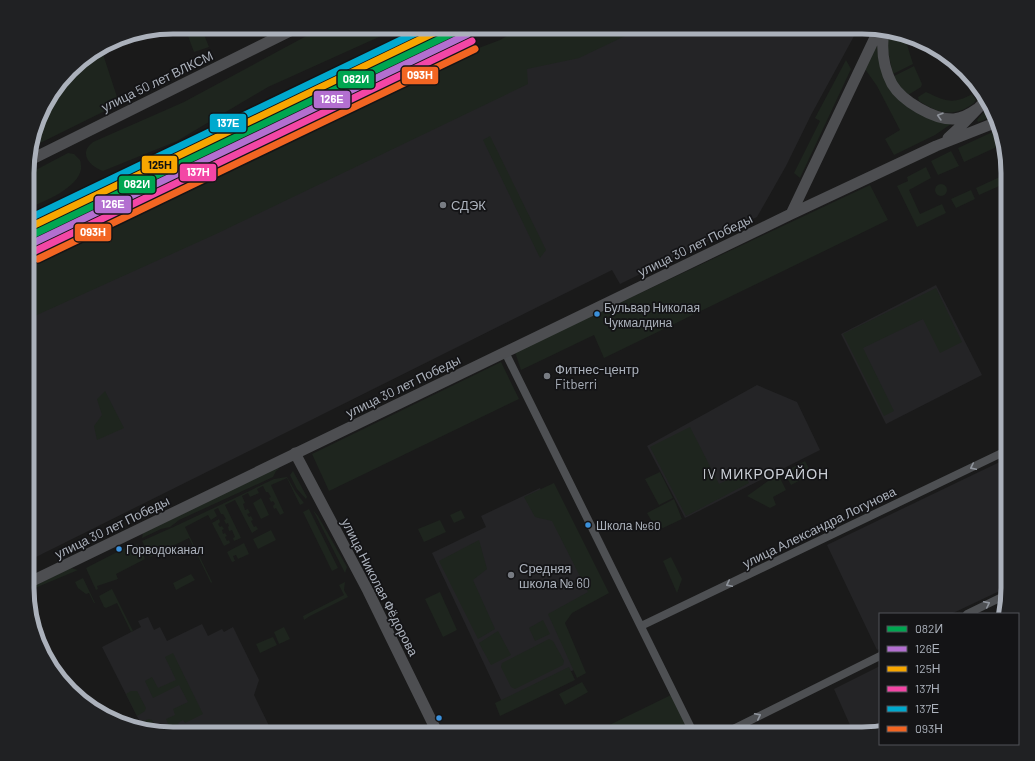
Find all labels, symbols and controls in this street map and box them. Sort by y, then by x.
street label: улица 50 лет ВЛКСМ [98,47,216,115]
line badge: 093Н [401,66,439,85]
text: 093Н [407,68,433,81]
line badge: 082И [337,70,375,89]
text: 082И [343,72,369,85]
line badge: 126Е [313,90,351,109]
text: 126Е [320,92,344,105]
one-way arrow [937,112,944,121]
line badge: 137Е [209,113,247,133]
text: 137Е [217,116,239,129]
line badge: 125Н [141,155,178,174]
text: 125Н [148,158,172,171]
line badge: 137Н [179,163,217,182]
text: 137Н [186,165,210,178]
line badge: 082И [118,175,156,194]
text: 082И [124,177,150,190]
line badge: 126Е [94,195,132,214]
text: 126Е [101,197,125,210]
place label: СДЭК [451,197,486,213]
marker: СДЭК [438,200,448,210]
street label: улица 30 лет Победы [635,210,755,280]
line badge: 093Н [74,223,112,242]
text: 093Н [80,225,106,238]
place label: Бульвар Николая Чукмалдина [604,300,700,330]
marker: Бульвар Николая Чукмалдина [592,309,602,319]
street label: улица 30 лет Победы [343,351,463,421]
place label: Фитнес-центр Fitberri [555,361,639,392]
marker: Фитнес-центр Fitberri [542,371,552,381]
one-way arrow [969,462,977,470]
district label: IV МИКРОРАЙОН [703,465,829,482]
street label: улица Александра Логунова [740,483,899,571]
street label: улица 30 лет Победы [52,492,172,562]
street label: улица Николая Фёдорова [338,515,422,659]
place label: Школа №60 [596,518,661,532]
marker: Школа №60 [583,520,593,530]
place label: Горводоканал [126,542,204,557]
marker: Горводоканал [114,544,124,554]
place label: Средняя школа № 60 [519,560,590,591]
marker: Средняя школа № 60 [506,570,516,580]
one-way arrow [726,579,734,587]
one-way arrow [983,601,991,609]
legend [879,613,1019,745]
text: 082И [915,621,943,635]
text: 126Е [915,641,940,655]
text: 125Н [915,661,940,675]
text: 137Н [915,681,940,695]
text: 137Е [915,701,939,715]
unlabelled marker [434,713,444,723]
one-way arrow [754,713,761,721]
text: 093Н [915,721,943,735]

